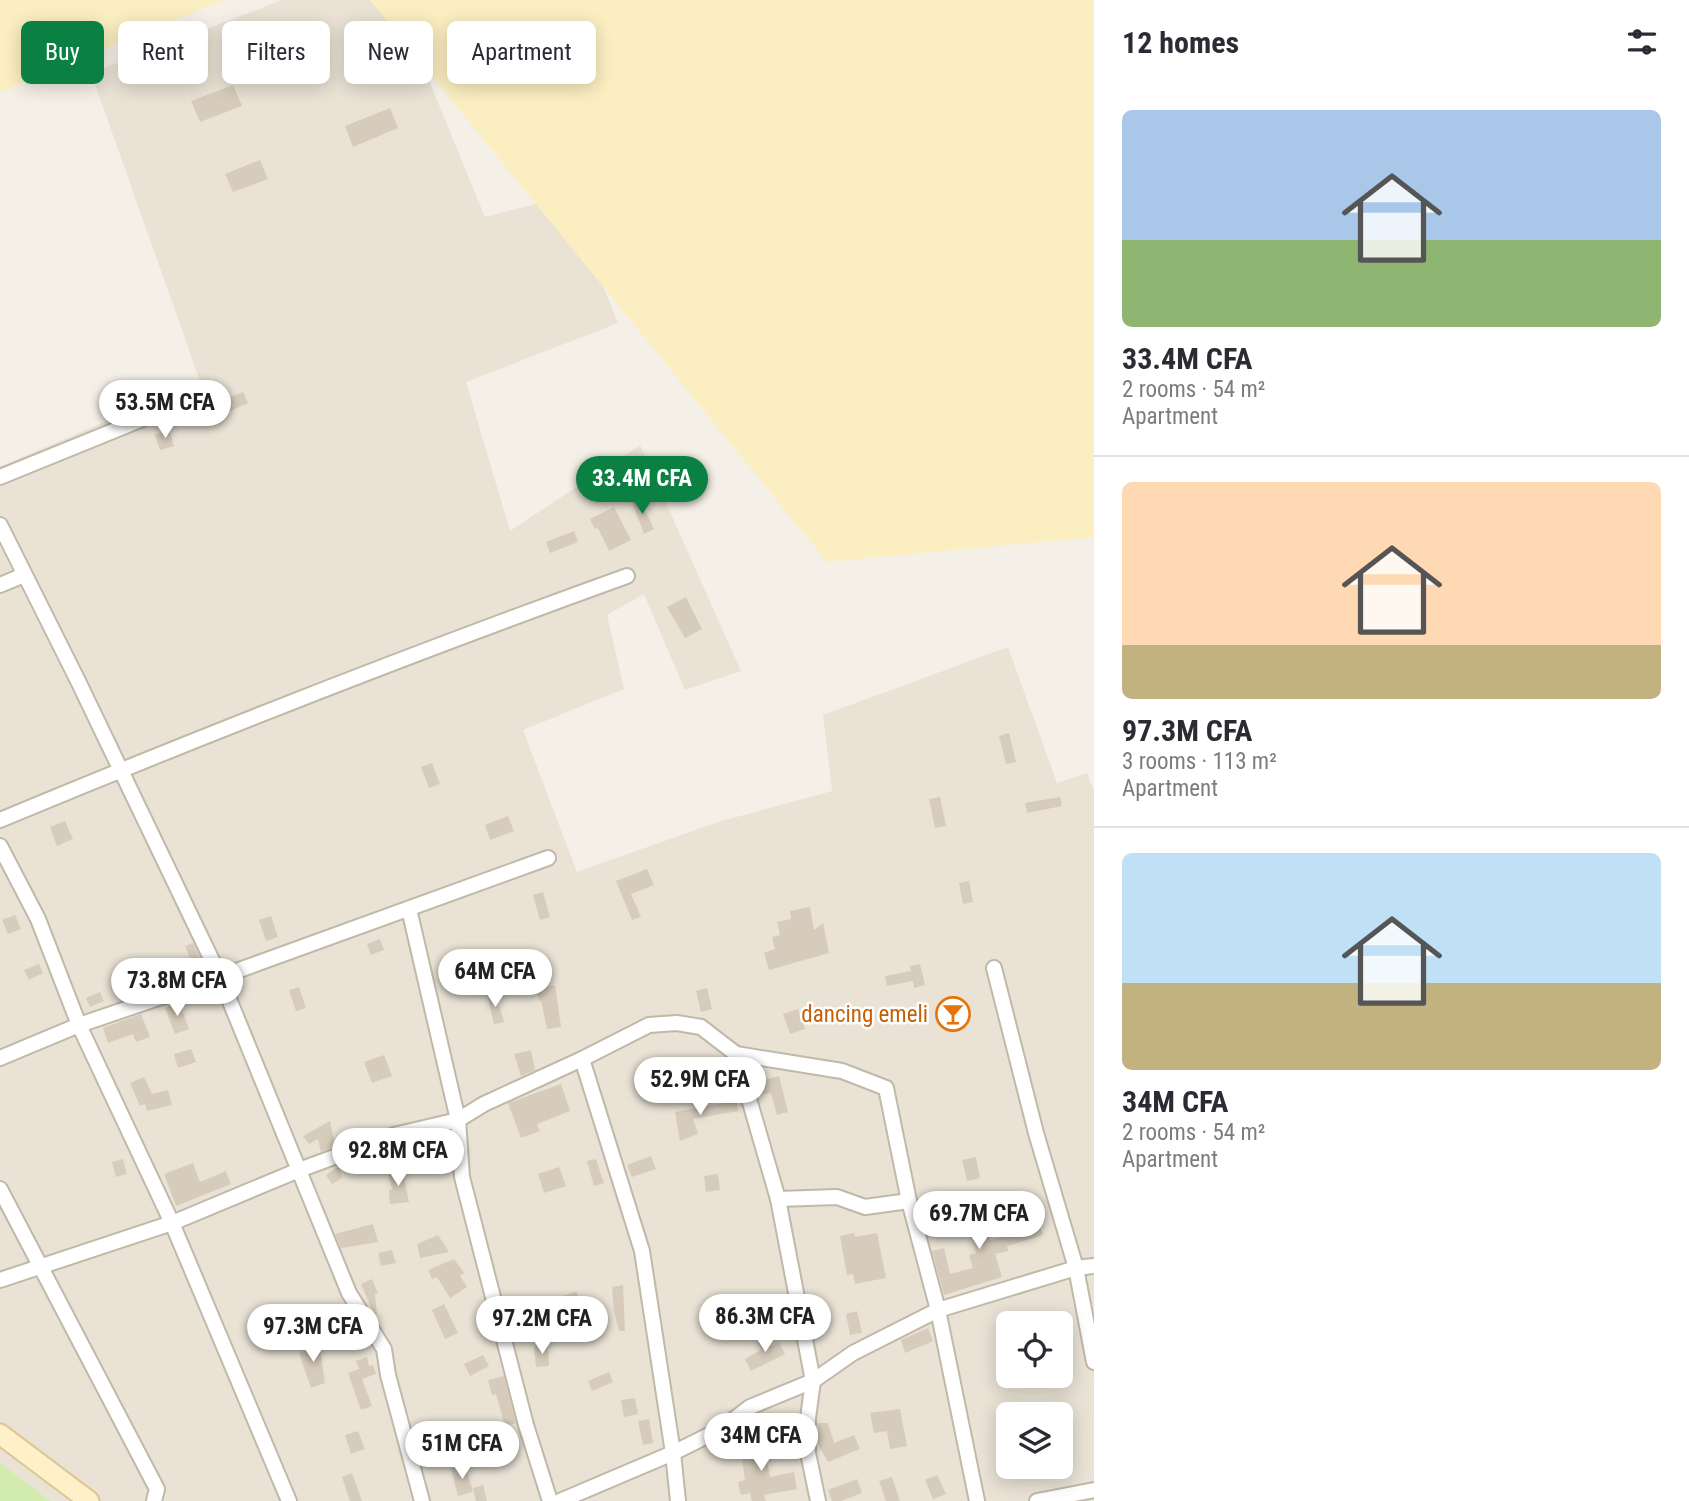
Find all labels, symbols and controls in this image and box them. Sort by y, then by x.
chip: Buy [21,21,104,84]
chip: Rent [118,21,208,84]
chip: Filters [222,21,330,84]
chip: New [344,21,433,84]
chip: Apartment [447,21,596,84]
icon: filters [1623,23,1661,61]
text: 12 homes [1122,25,1239,60]
icon: home [1329,155,1455,281]
text: 33.4M CFA [1122,341,1252,376]
text: 2 rooms · 54 m² [1122,376,1265,403]
pin: 53.5M CFA [85,380,245,440]
text: 53.5M CFA [115,389,215,416]
text: Apartment [1122,403,1218,430]
pin: 33.4M CFA [562,456,722,516]
text: 33.4M CFA [592,465,692,492]
icon: home [1329,527,1455,653]
text: 97.3M CFA [1122,713,1252,748]
text: 3 rooms · 113 m² [1122,748,1277,775]
text: Apartment [1122,775,1218,802]
icon: home [1329,898,1455,1024]
pin: 64M CFA [430,950,560,1009]
pin: 73.8M CFA [97,958,257,1018]
text: 64M CFA [454,958,536,985]
text: 73.8M CFA [127,967,227,994]
bar icon: dancing emeli [934,995,972,1033]
place label: dancing emeli [801,1001,928,1028]
pin: 52.9M CFA [620,1058,780,1117]
text: 52.9M CFA [650,1066,750,1093]
text: 34M CFA [1122,1084,1228,1119]
text: 2 rooms · 54 m² [1122,1119,1265,1146]
pin: 92.8M CFA [318,1128,478,1188]
text: 92.8M CFA [348,1137,448,1164]
text: Apartment [1122,1146,1218,1173]
pin: 69.7M CFA [899,1192,1059,1251]
text: 69.7M CFA [929,1200,1029,1227]
pin: 86.3M CFA [685,1294,845,1354]
pin: 97.2M CFA [462,1296,622,1356]
text: 86.3M CFA [715,1303,815,1330]
pin: 97.3M CFA [233,1304,393,1364]
text: 97.2M CFA [492,1305,592,1332]
map controls [996,1311,1073,1479]
button: locate [996,1311,1073,1388]
text: 97.3M CFA [263,1313,363,1340]
button: layers [996,1402,1073,1479]
pin: 34M CFA [696,1414,826,1473]
pin: 51M CFA [397,1422,527,1481]
text: 34M CFA [720,1422,802,1449]
text: 51M CFA [421,1430,503,1457]

